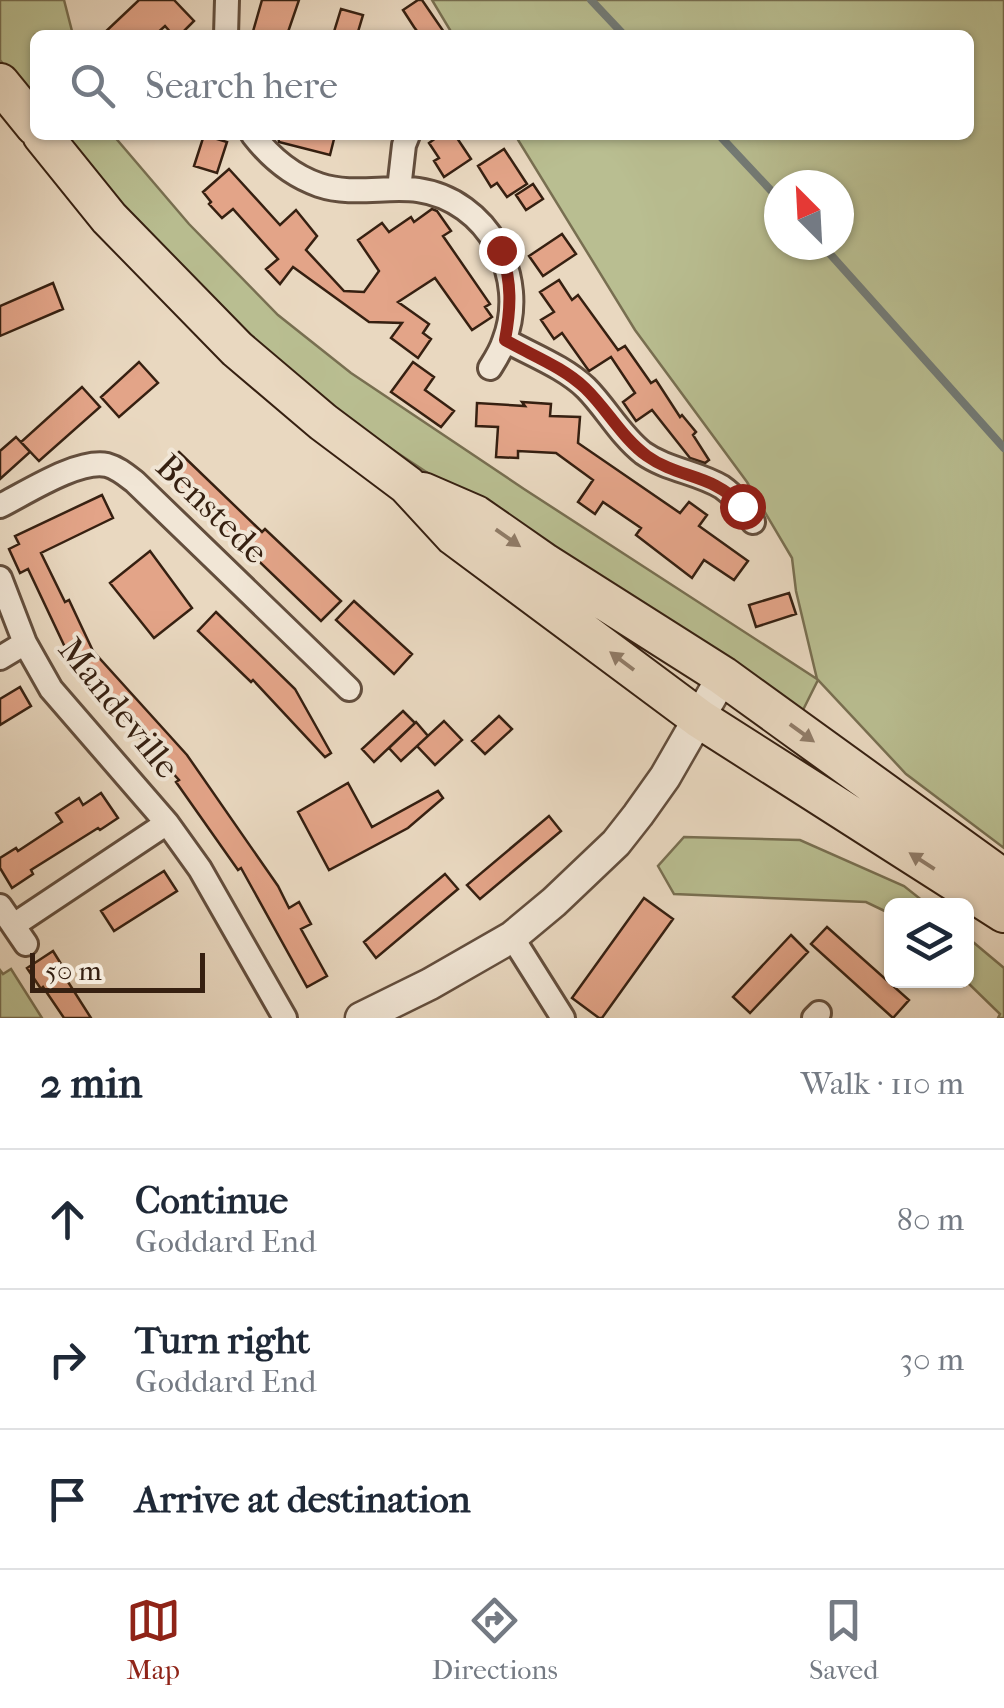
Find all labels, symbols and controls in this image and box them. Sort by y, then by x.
search box [30,30,974,140]
icon: search [65,58,120,113]
text: Search here [145,63,338,108]
north arrow [764,170,854,260]
route end [479,228,525,274]
street label: Benstede [148,446,276,572]
route start [720,484,766,530]
one-way arrow [495,528,522,547]
street label: Mandeville [50,630,188,786]
one-way arrow [609,651,635,671]
one-way arrow [789,723,815,742]
one-way arrow [908,852,936,870]
map controls [884,898,974,988]
button: layers [884,898,974,988]
scale bar [30,948,205,993]
text: 50 m [45,954,102,987]
text: 2 min [40,1059,142,1108]
text: Walk · 110 m [801,1065,964,1102]
text: Continue [135,1178,288,1223]
icon: ahead [40,1192,95,1247]
text: 80 m [897,1201,964,1238]
text: Goddard End [135,1223,316,1260]
text: Turn right [135,1318,310,1363]
icon: right [40,1332,95,1387]
text: 30 m [900,1341,964,1378]
text: Goddard End [135,1363,316,1400]
icon: arrive [40,1472,95,1527]
text: Arrive at destination [135,1477,471,1522]
tab: Map [126,1593,181,1686]
tab: Directions [432,1593,558,1686]
tab: Saved [809,1593,878,1686]

